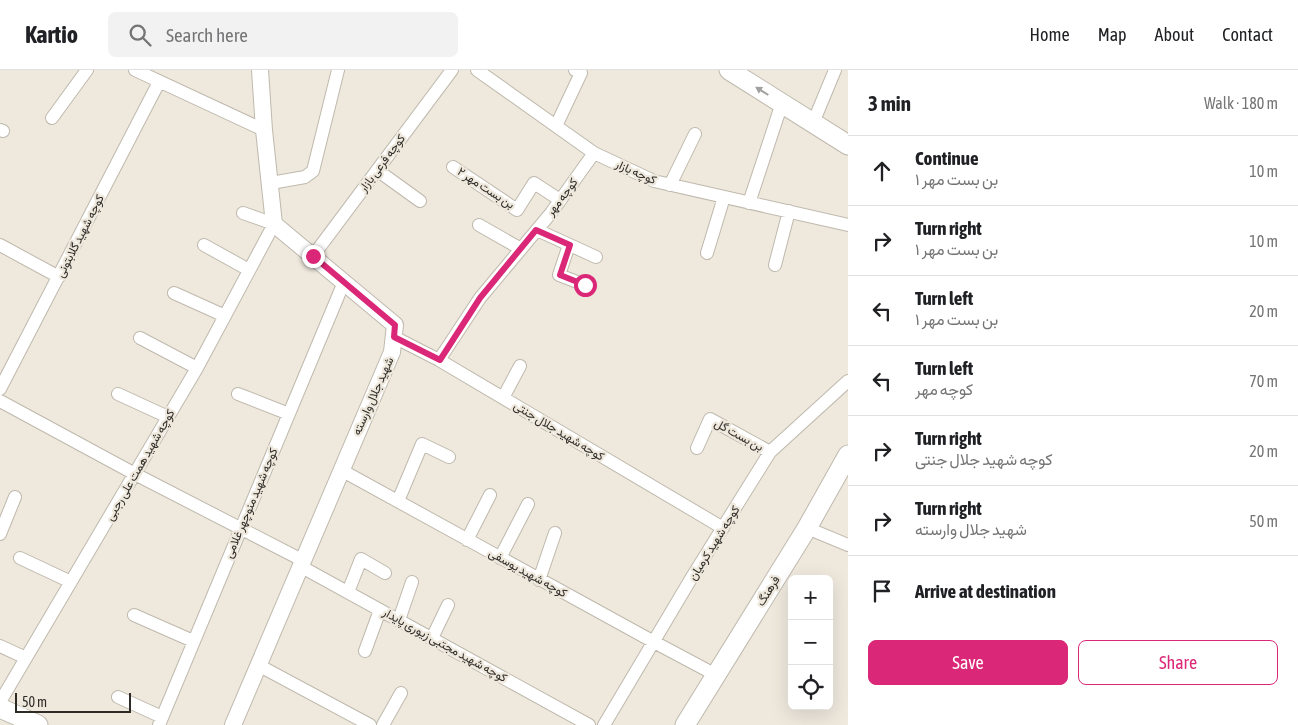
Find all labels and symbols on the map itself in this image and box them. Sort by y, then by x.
one-way arrow [756,86,769,95]
street label: کوچه فرعی بازار [355,132,409,196]
street label: کوچه بازار [612,156,659,188]
street label: بن بست مهر ۲ [454,164,517,212]
street label: کوچه مهر [543,175,582,220]
street label: کوچه شهید گلابتونی [53,192,108,280]
route end [302,245,325,268]
route start [574,274,597,297]
street label: شهید جلال وارسته [350,355,397,438]
street label: کوچه شهید جلال جنتی [511,398,607,464]
street label: کوچه شهید همت علی رجبی [102,407,178,524]
street label: بن بست گل [712,416,766,455]
street label: کوچه شهید منوچهر غلامی [221,446,281,561]
street label: کوچه شهید کرمیان [685,503,743,583]
street label: کوچه شهید یوسفی [486,546,570,601]
street label: فرهنگ [753,573,783,609]
street label: کوچه شهید مجتبی زیوری پایدار [379,604,510,686]
scale bar [15,690,131,713]

